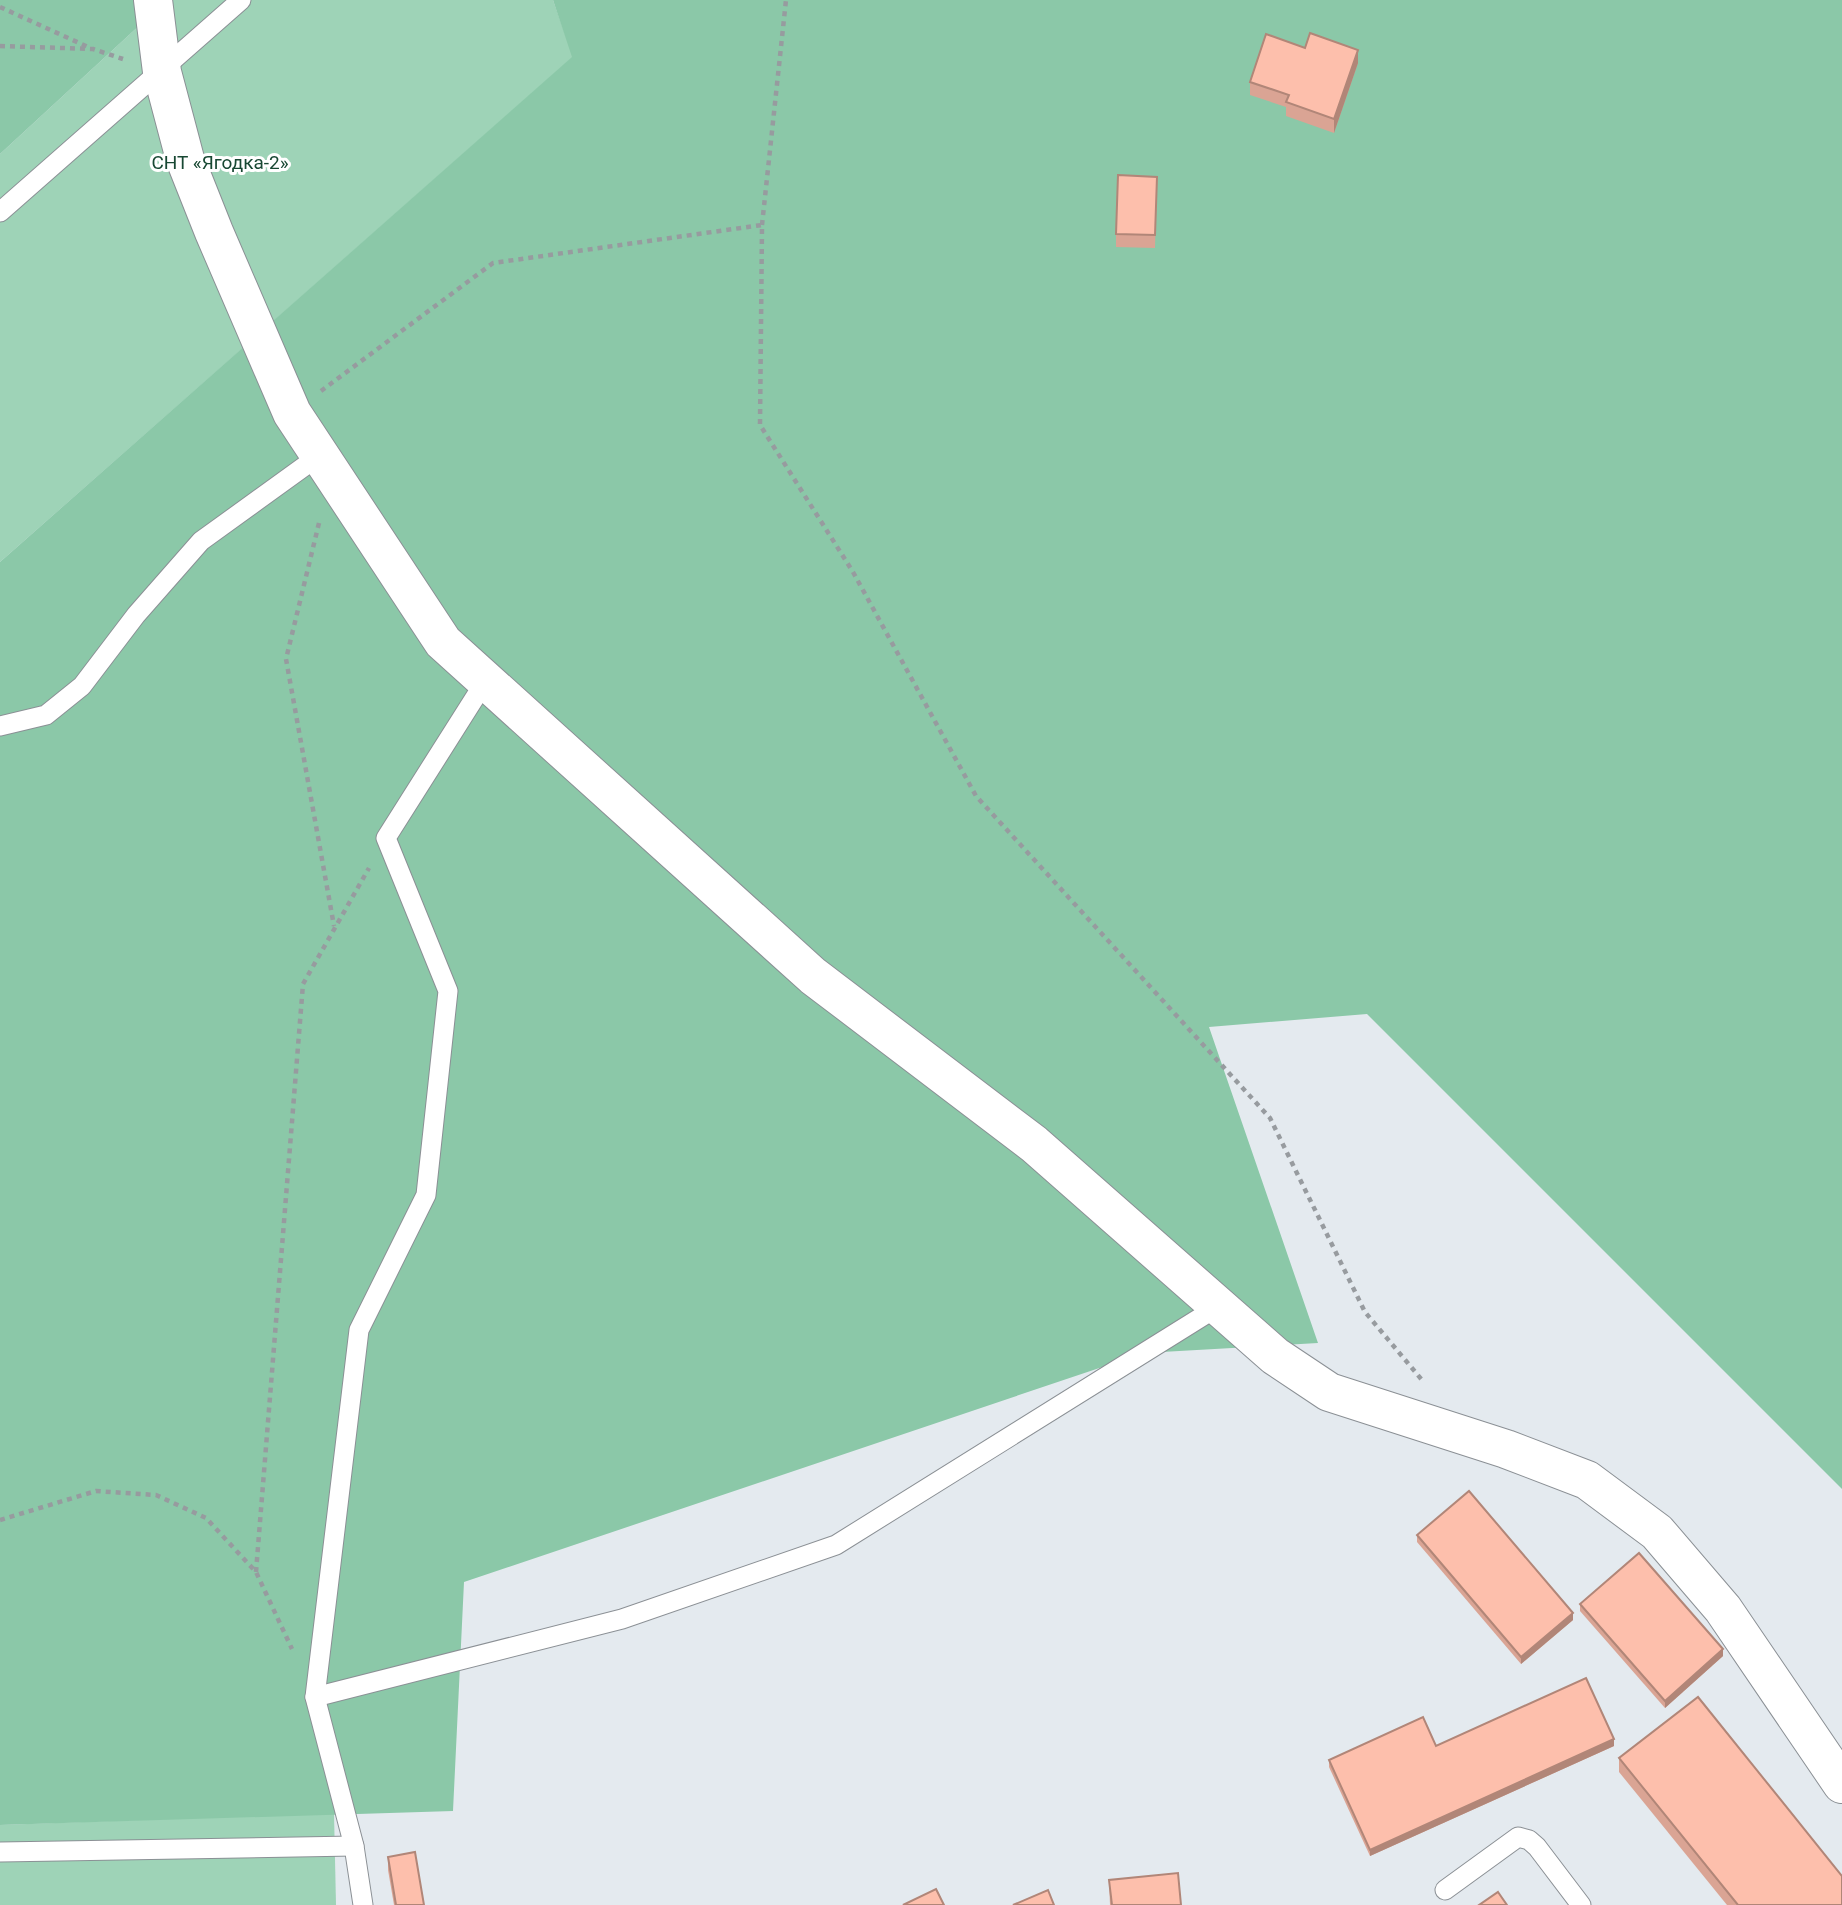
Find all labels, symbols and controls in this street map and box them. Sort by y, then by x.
park label: СНТ «Ягодка-2» [151,151,289,174]

